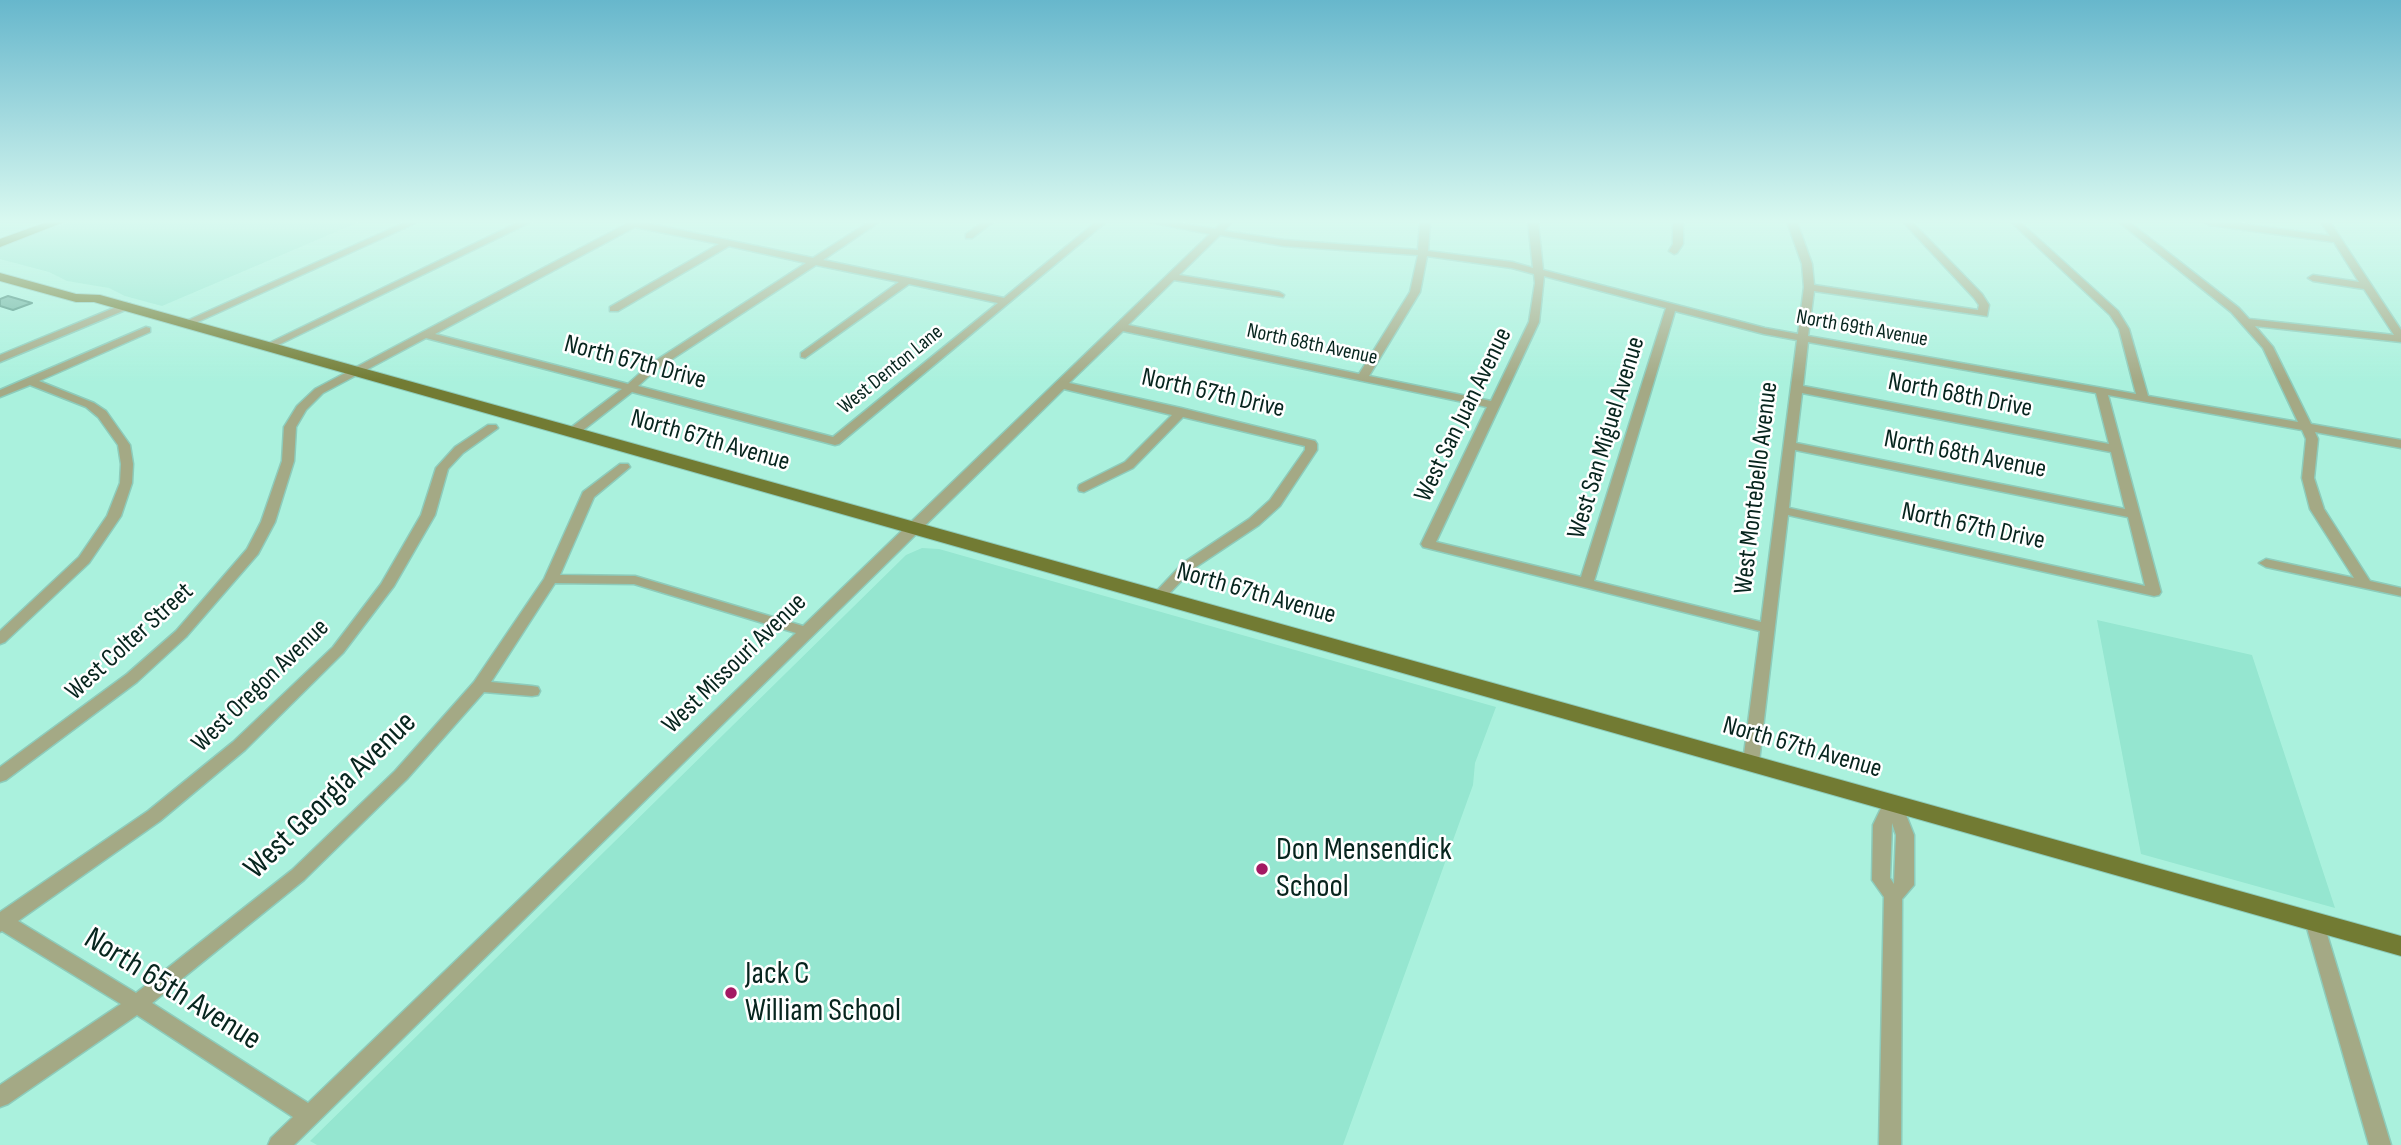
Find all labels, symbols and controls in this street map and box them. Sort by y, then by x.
street label: North 69th Avenue [1794,305,1930,353]
street label: North 68th Avenue [1244,319,1380,371]
street label: West Denton Lane [834,320,948,420]
street label: West San Juan Avenue [1408,323,1520,507]
street label: North 67th Drive [561,329,709,397]
street label: West San Miguel Avenue [1561,333,1653,543]
street label: North 67th Drive [1139,362,1287,426]
street label: North 68th Drive [1885,367,2035,425]
street label: West Montebello Avenue [1729,380,1785,596]
street label: North 67th Avenue [627,403,793,479]
street label: North 68th Avenue [1881,424,2049,486]
street label: North 67th Drive [1899,497,2047,557]
street label: North 67th Avenue [1173,556,1339,632]
street label: West Colter Street [60,577,200,707]
street label: West Missouri Avenue [656,587,814,741]
street label: West Oregon Avenue [186,613,336,759]
street label: West Georgia Avenue [237,704,425,888]
street label: North 67th Avenue [1719,710,1885,786]
place label: Don Mensendick School [1276,832,1452,907]
marker: Don Mensendick School [1254,861,1270,877]
street label: North 65th Avenue [76,920,268,1060]
place label: Jack C William School [745,956,901,1031]
marker: Jack C William School [723,985,739,1001]

